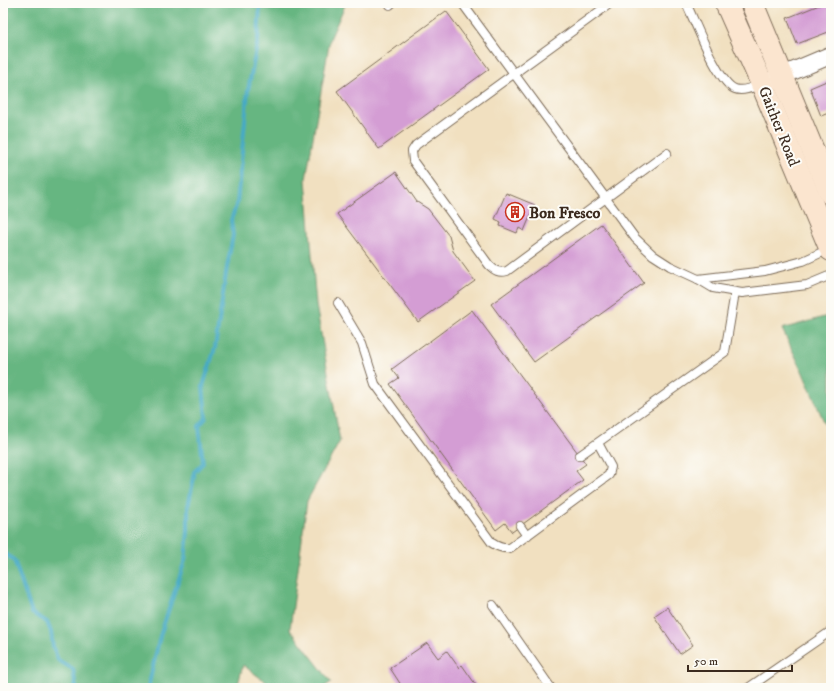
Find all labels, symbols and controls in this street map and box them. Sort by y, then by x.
street label: Gaither Road [754,83,804,169]
building icon: Bon Fresco [504,201,526,223]
place label: Bon Fresco [529,203,601,223]
scale bar [688,647,792,673]
text: 50 m [694,654,718,669]

